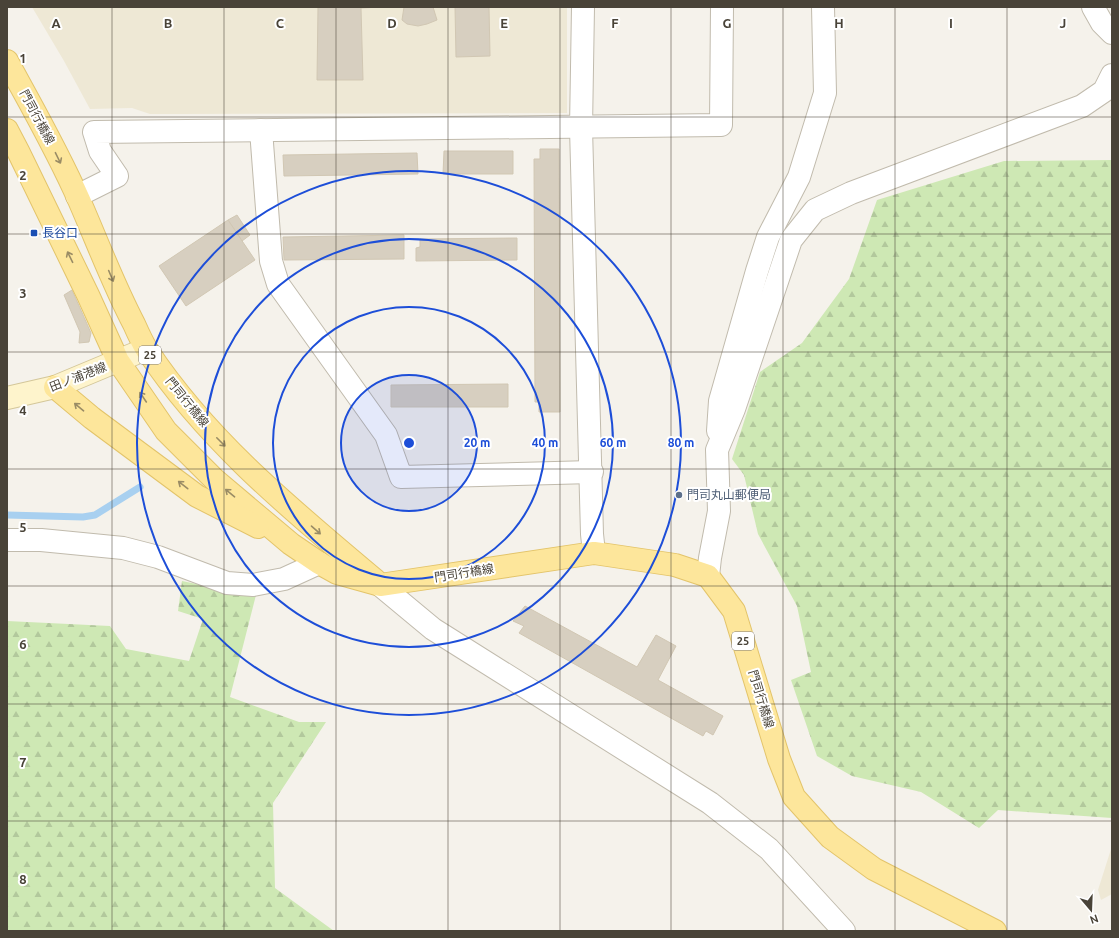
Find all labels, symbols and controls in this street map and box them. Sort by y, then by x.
text: A [51,16,61,30]
text: B [164,16,173,30]
text: C [276,16,285,30]
text: D [387,16,397,30]
text: E [500,16,508,30]
text: F [611,16,619,30]
text: G [723,16,732,30]
text: H [834,16,844,30]
text: I [949,16,953,30]
text: J [1060,16,1066,30]
text: 1 [19,51,27,65]
street label: 門司行橋線 [18,87,57,146]
one-way arrow [55,151,63,163]
text: 2 [19,168,27,182]
place label: 長谷口 [42,226,78,239]
marker: 長谷口 [29,228,39,238]
one-way arrow [66,252,73,264]
one-way arrow [108,270,116,282]
text: 3 [19,286,27,300]
road number: 25 [139,346,161,364]
street label: 田ノ浦港線 [47,360,108,393]
street label: 門司行橋線 [163,374,211,429]
one-way arrow [139,392,147,403]
one-way arrow [74,402,84,411]
text: 4 [19,403,27,417]
centre of rings [402,436,416,450]
text: 20 m [464,436,490,449]
text: 40 m [532,436,558,449]
text: 60 m [600,436,626,449]
text: 80 m [668,436,694,449]
one-way arrow [216,437,226,446]
one-way arrow [177,481,188,490]
one-way arrow [225,488,235,497]
place label: 門司丸山郵便局 [687,488,771,501]
marker: 門司丸山郵便局 [674,490,684,500]
text: 5 [19,520,27,534]
one-way arrow [311,526,321,535]
street label: 門司行橋線 [433,561,495,584]
road number: 25 [732,632,754,650]
text: 6 [19,637,27,651]
street label: 門司行橋線 [746,668,776,729]
text: 7 [19,755,27,769]
text: 8 [19,872,27,886]
north arrow [1071,890,1111,930]
text: N [1088,912,1100,926]

